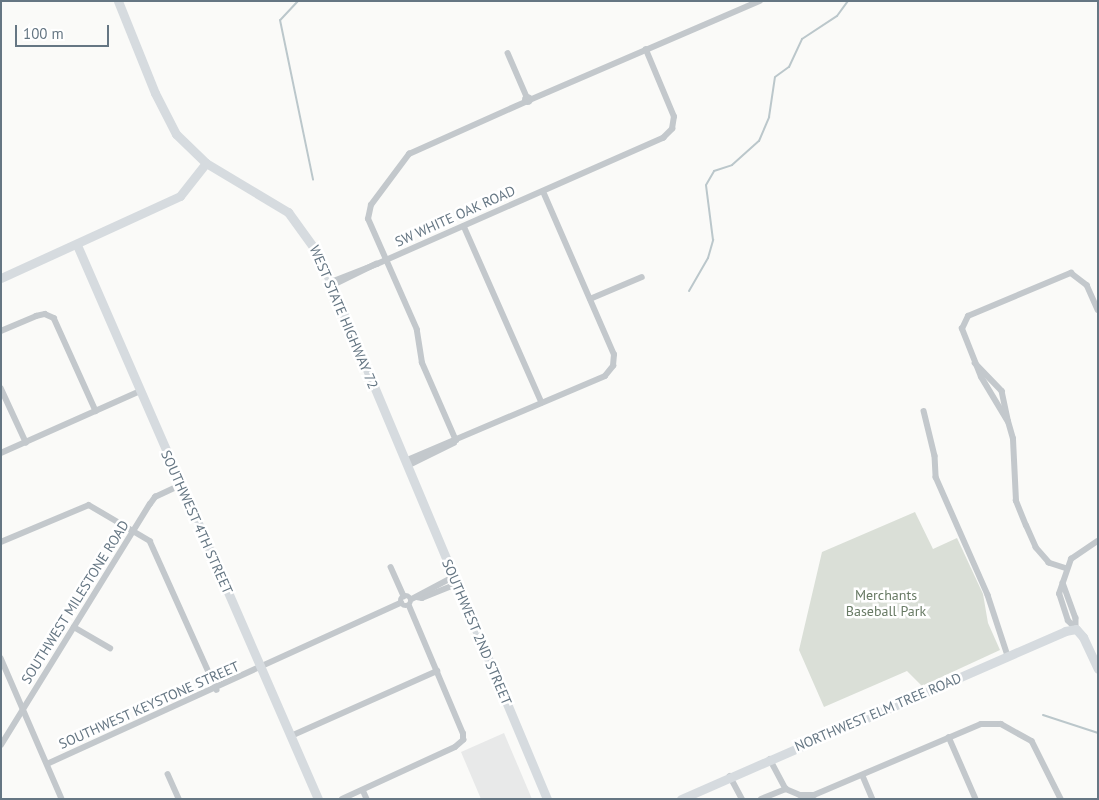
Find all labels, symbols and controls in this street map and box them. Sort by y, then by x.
scale bar [18,15,111,47]
text: 100 m [23,24,64,43]
street label: SW WHITE OAK ROAD [392,182,518,250]
street label: WEST STATE HIGHWAY 72 [306,242,382,392]
street label: SOUTHWEST 4TH STREET [158,447,236,597]
street label: SOUTHWEST MILESTONE ROAD [17,517,133,687]
street label: SOUTHWEST 2ND STREET [438,556,516,708]
park label: Merchants Baseball Park [846,587,926,620]
street label: SOUTHWEST KEYSTONE STREET [56,657,242,753]
street label: NORTHWEST ELM TREE ROAD [792,669,964,755]

